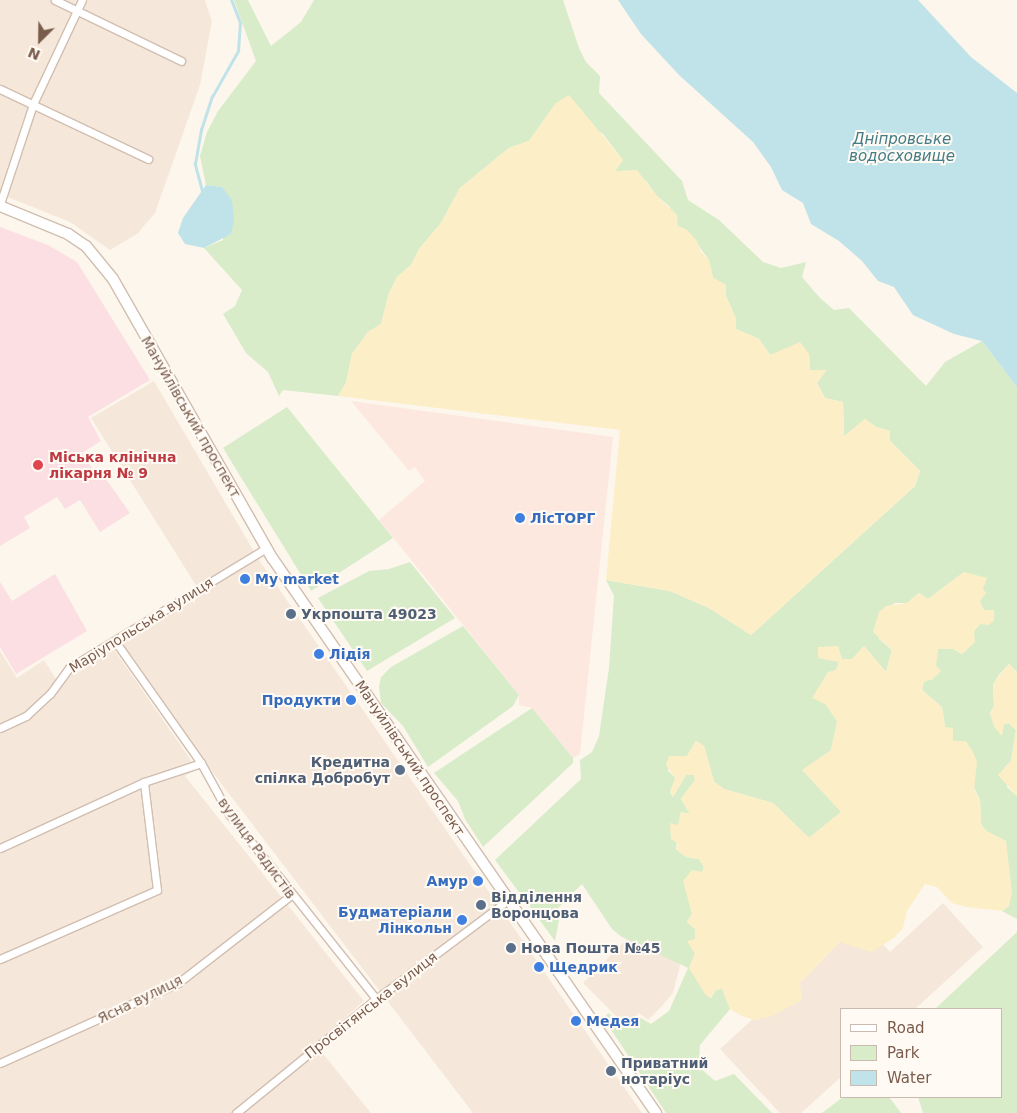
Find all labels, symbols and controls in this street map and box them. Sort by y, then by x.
north arrow [15,15,65,65]
text: N [26,44,43,63]
water label: Дніпровське водосховище [849,130,955,165]
street label: Мануйлівський проспект [138,333,244,501]
place label: Міська клінічна лікарня № 9 [49,449,176,482]
marker: Міська клінічна лікарня № 9 [31,458,45,472]
place label: ЛісТОРГ [530,510,595,526]
marker: ЛісТОРГ [514,512,526,524]
place label: My market [255,571,339,587]
marker: My market [239,573,251,585]
street label: Маріупольська вулиця [66,574,216,676]
place label: Укрпошта 49023 [301,606,437,622]
marker: Укрпошта 49023 [285,608,297,620]
place label: Лідія [329,646,371,662]
marker: Лідія [313,648,325,660]
street label: Мануйлівський проспект [352,677,468,839]
place label: Продукти [262,692,341,708]
marker: Продукти [345,694,357,706]
place label: Кредитна спілка Добробут [255,754,390,786]
marker: Кредитна спілка Добробут [394,764,406,776]
street label: вулиця Радистів [215,794,299,902]
place label: Амур [427,873,468,889]
marker: Амур [472,875,484,887]
place label: Відділення Воронцова [491,889,582,922]
marker: Відділення Воронцова [475,899,487,911]
place label: Будматеріали Лінкольн [338,904,452,936]
marker: Будматеріали Лінкольн [456,914,468,926]
place label: Нова Пошта №45 [521,940,660,956]
marker: Нова Пошта №45 [505,942,517,954]
street label: Просвітянська вулиця [301,948,441,1062]
place label: Щедрик [549,959,618,975]
marker: Щедрик [533,961,545,973]
street label: Ясна вулиця [95,971,185,1027]
legend [840,1008,1002,1098]
place label: Медея [586,1013,639,1029]
marker: Медея [570,1015,582,1027]
text: Road [887,1019,925,1037]
text: Park [887,1044,919,1062]
place label: Приватний нотаріус [621,1055,708,1088]
marker: Приватний нотаріус [605,1065,617,1077]
text: Water [887,1069,931,1087]

